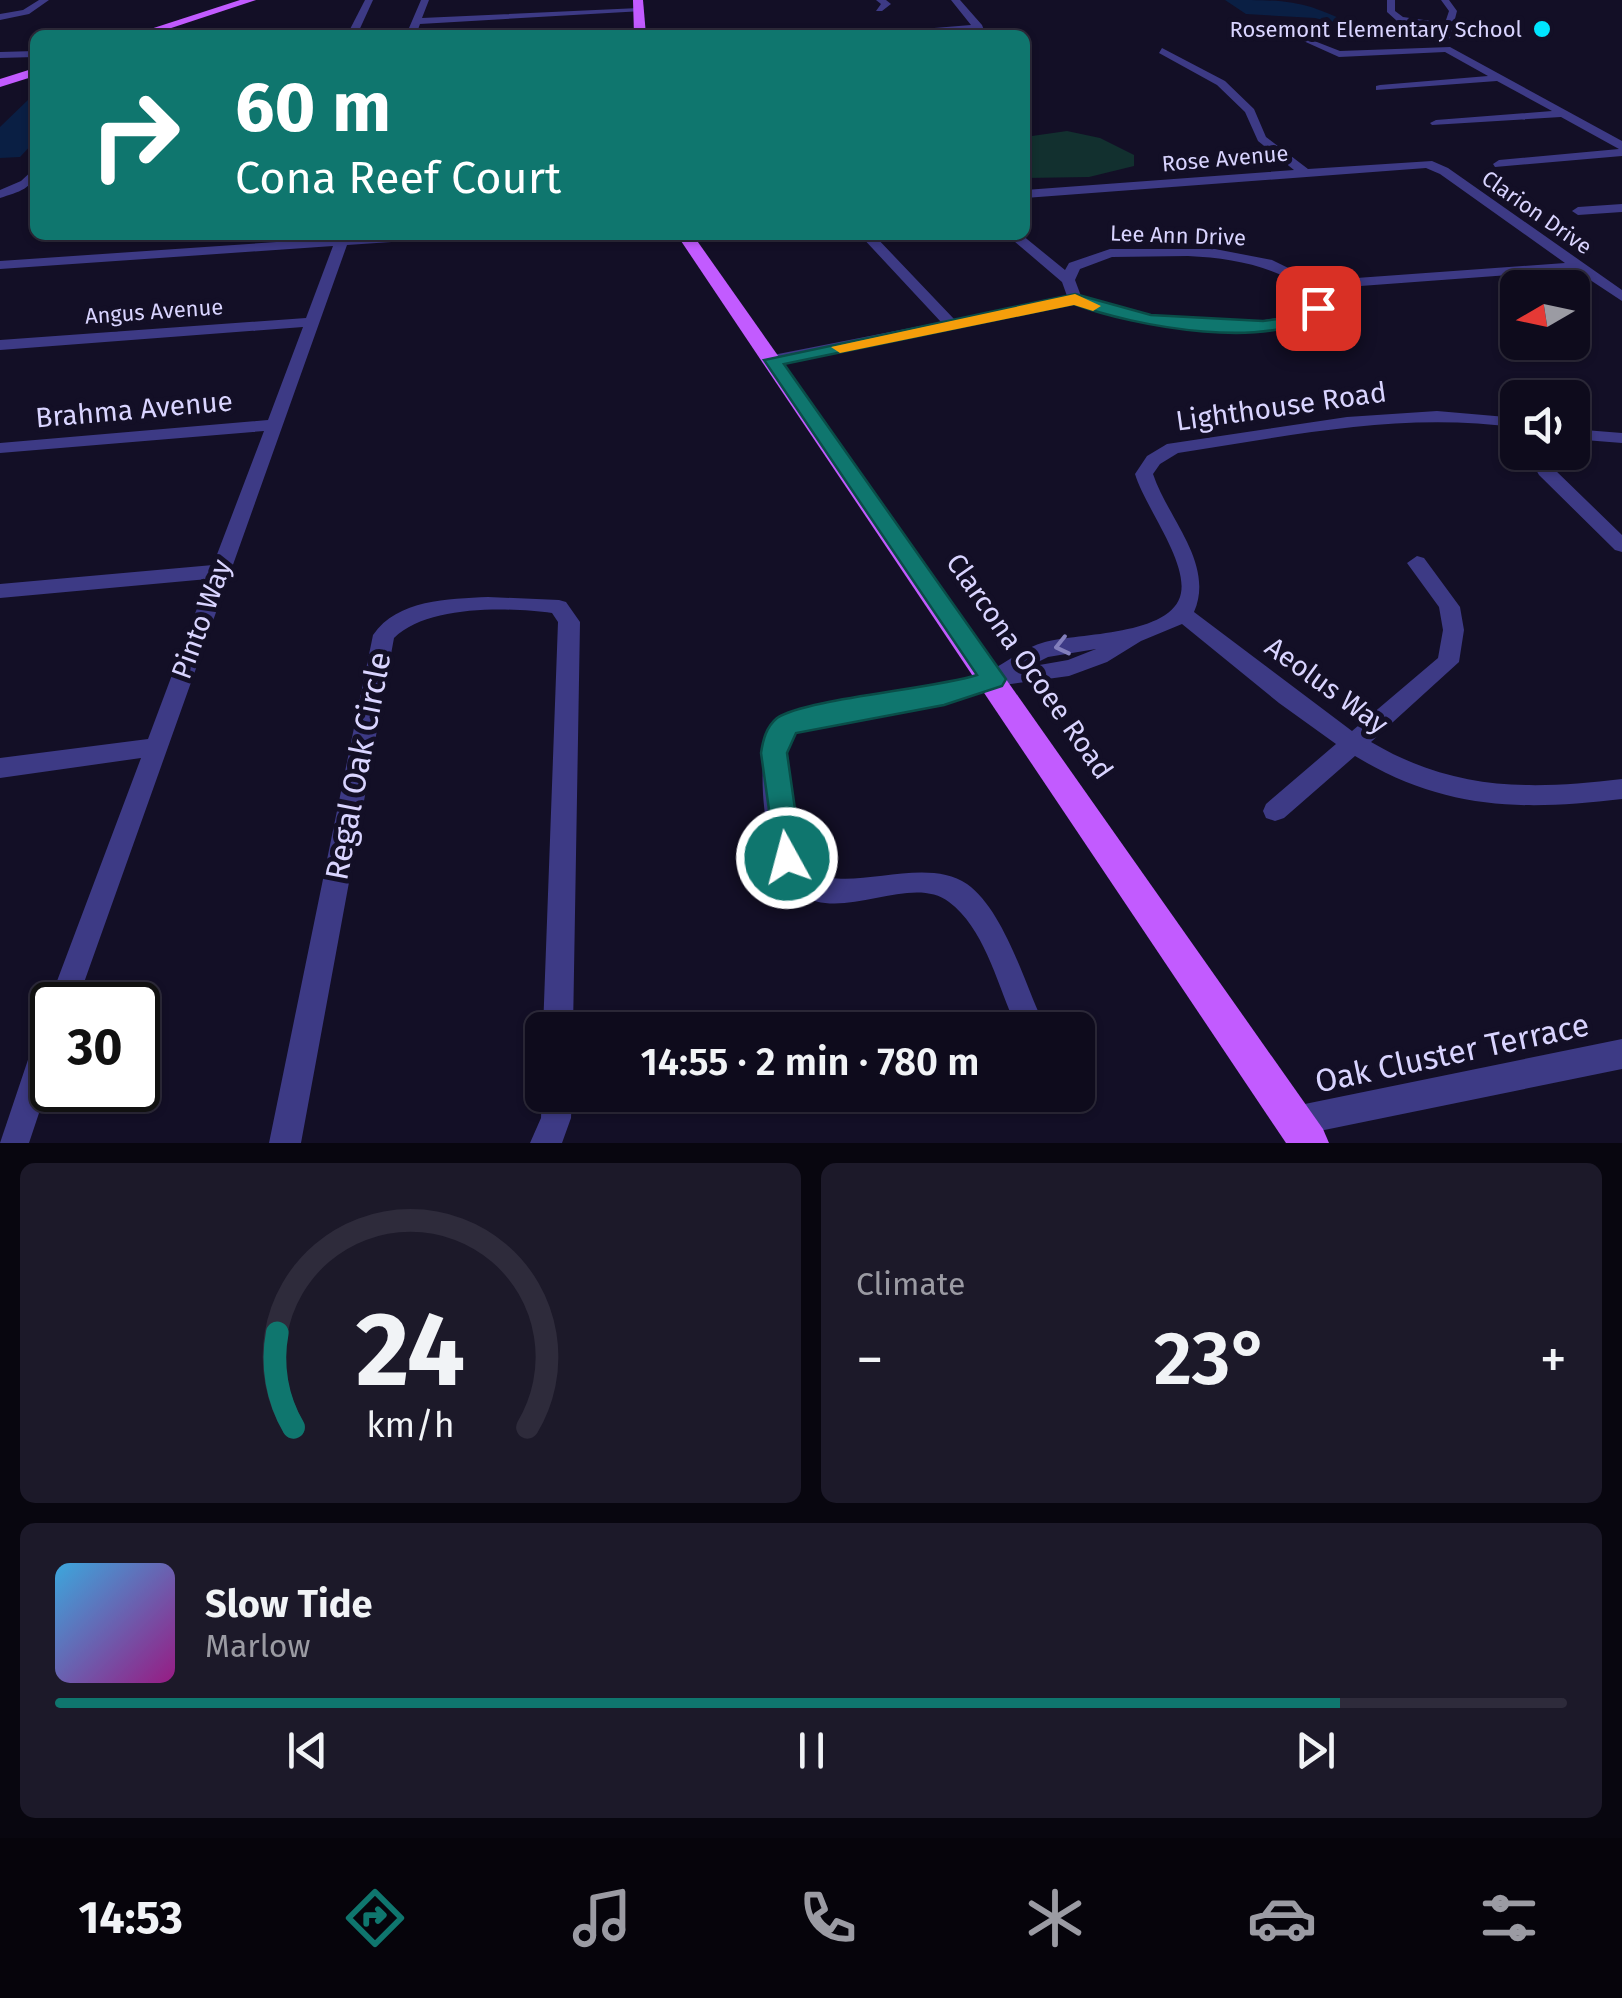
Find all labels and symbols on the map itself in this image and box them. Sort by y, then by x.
place label: Rosemont Elementary School [1229,16,1522,43]
marker: Rosemont Elementary School [1531,18,1553,40]
street label: Rose Avenue [1161,140,1289,177]
street label: Clarion Drive [1476,165,1597,260]
street label: Lee Ann Drive [1110,220,1246,251]
pin [1276,266,1361,351]
north arrow [1500,270,1590,360]
street label: Angus Avenue [84,293,224,330]
street label: Lighthouse Road [1174,375,1388,438]
street label: Brahma Avenue [34,384,234,435]
street label: Clarcona Ocoee Road [939,547,1120,786]
street label: Pinto Way [165,555,238,684]
street label: Aeolus Way [1259,630,1395,741]
one-way arrow [1054,634,1071,655]
street label: Regal Oak Circle [317,649,399,883]
position arrow [735,806,839,910]
speed limit sign: 30 [30,982,160,1112]
street label: Oak Cluster Terrace [1311,1005,1593,1101]

